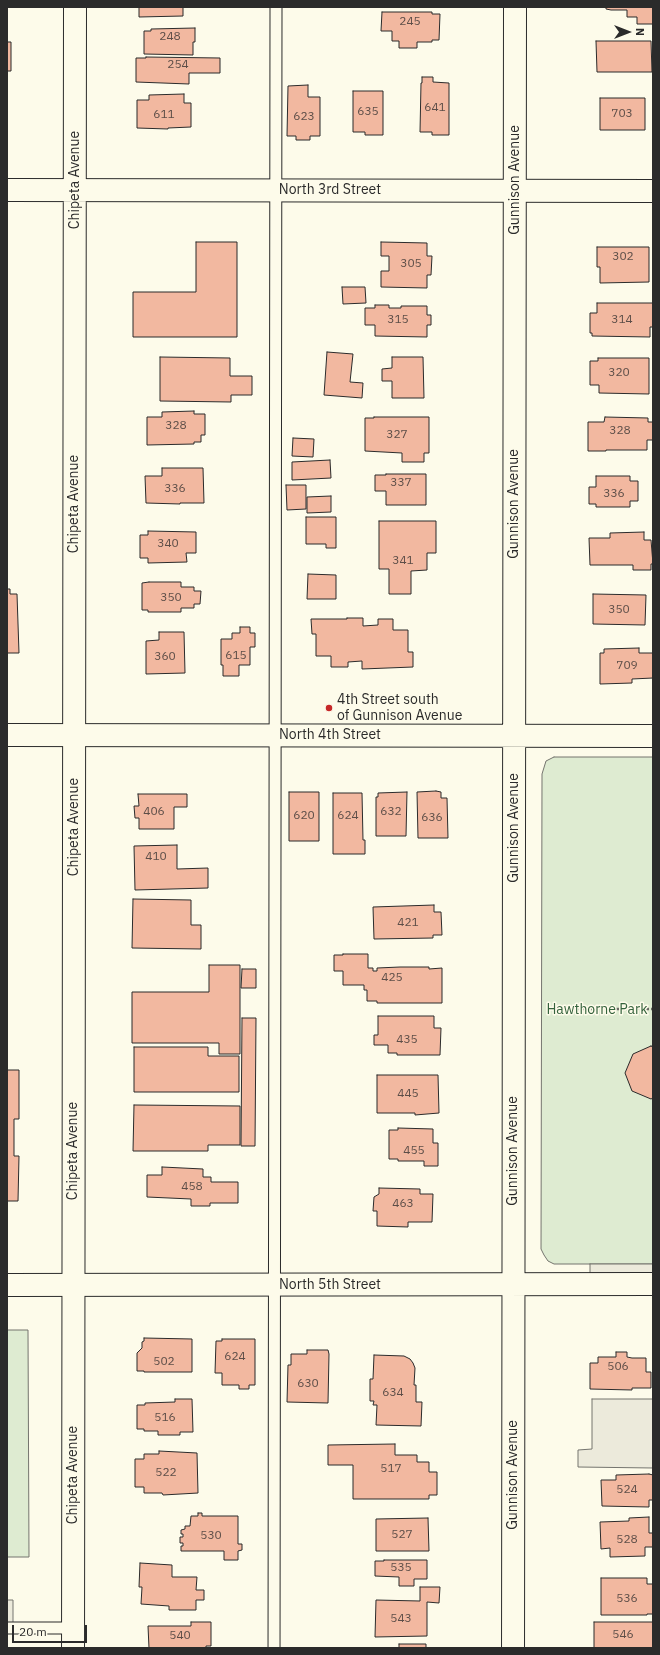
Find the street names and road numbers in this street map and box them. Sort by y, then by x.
street label: Gunnison Avenue [507,125,523,235]
street label: Chipeta Avenue [67,131,83,229]
street label: North 3rd Street [279,182,381,198]
street label: Gunnison Avenue [506,449,522,559]
street label: Chipeta Avenue [66,455,82,553]
street label: North 4th Street [279,727,381,743]
street label: Gunnison Avenue [506,773,522,883]
street label: Chipeta Avenue [66,778,82,876]
street label: Gunnison Avenue [505,1096,521,1206]
street label: Chipeta Avenue [65,1102,81,1200]
street label: North 5th Street [279,1277,381,1293]
street label: Gunnison Avenue [505,1420,521,1530]
street label: Chipeta Avenue [65,1426,81,1524]

